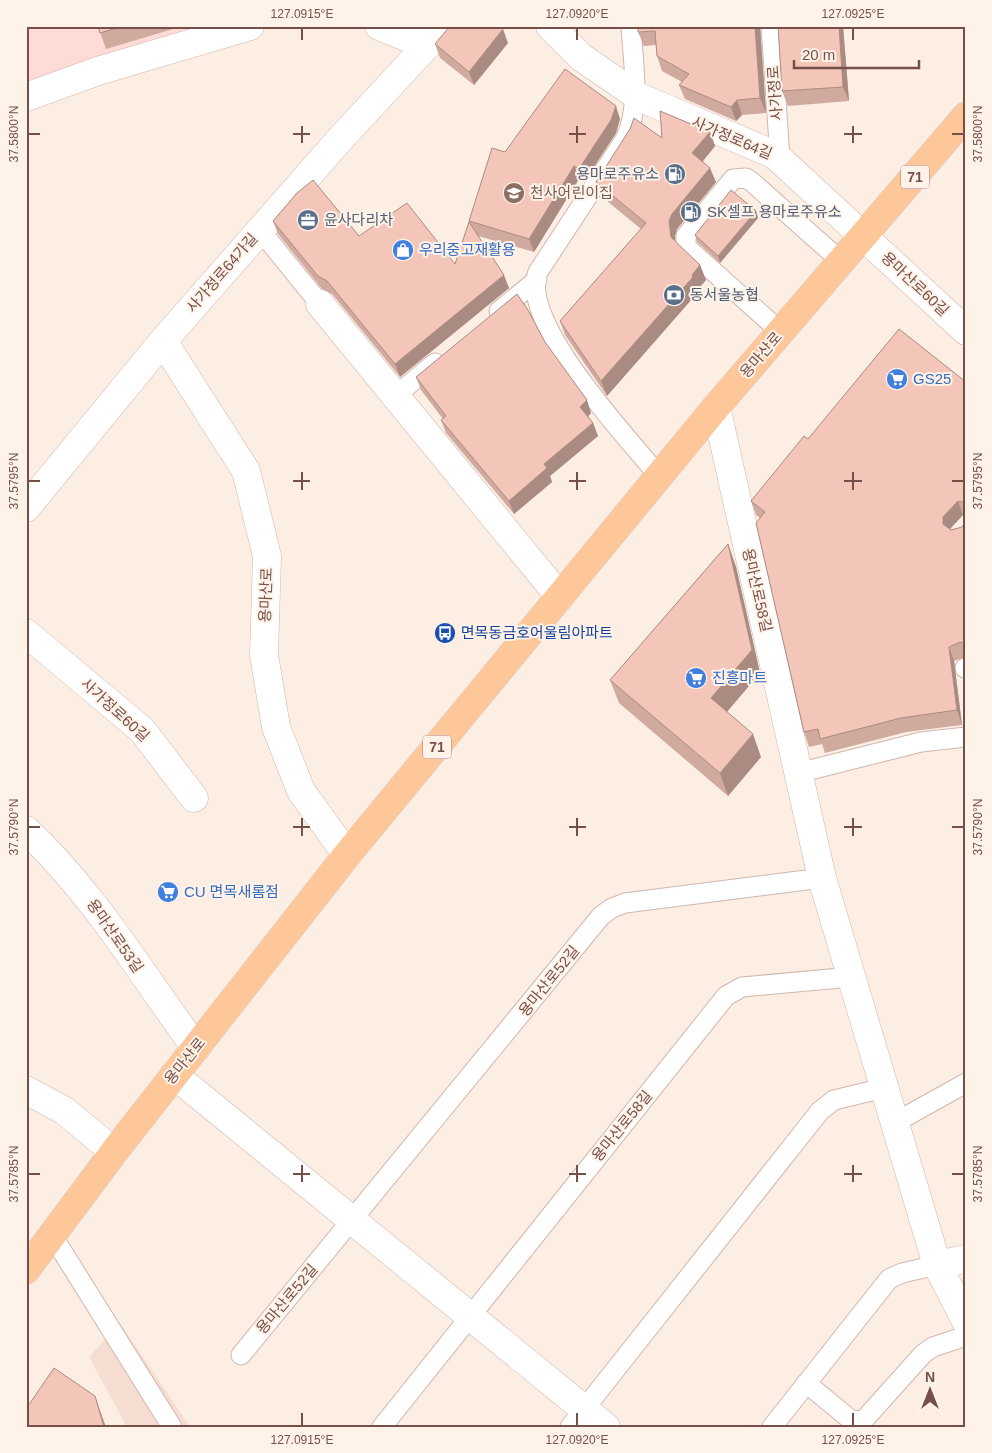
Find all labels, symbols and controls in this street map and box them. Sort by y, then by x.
text: 127.0915°E [271,7,333,21]
text: 127.0920°E [546,7,608,21]
text: 127.0925°E [822,7,884,21]
scale bar [794,38,920,70]
text: 20 m [802,46,835,63]
street label: 사가정로 [764,65,785,121]
text: 37.5800°N [7,106,21,162]
text: 37.5800°N [971,106,985,162]
street label: 사가정로64길 [689,113,775,162]
fuel station icon: 용마로주유소 [663,162,687,186]
place label: 용마로주유소 [576,165,659,182]
road number: 71 [901,166,929,188]
school or university icon: 천사어린이집 [502,181,526,205]
place label: 천사어린이집 [530,184,613,201]
fuel station icon: SK셀프 용마로주유소 [679,200,703,224]
place label: SK셀프 용마로주유소 [707,203,842,220]
office icon: 윤사다리차 [296,208,320,232]
place label: 윤사다리차 [324,211,393,228]
street label: 사가정로64가길 [183,230,261,316]
shop icon: 우리중고재활용 [391,238,415,262]
place label: 우리중고재활용 [419,241,516,258]
street label: 용마산로60길 [878,248,952,319]
bank icon: 동서울농협 [662,283,686,307]
place label: 동서울농협 [690,286,759,303]
street label: 용마산로 [736,328,785,381]
supermarket icon: GS25 [885,367,909,391]
place label: GS25 [913,370,951,387]
text: 37.5795°N [7,453,21,509]
text: 37.5795°N [971,453,985,509]
street label: 용마산로58길 [740,546,775,634]
street label: 용마산로 [256,567,275,623]
bus stop icon: 면목동금호어울림아파트 [433,621,457,645]
place label: 면목동금호어울림아파트 [461,624,613,641]
supermarket icon: 진흥마트 [684,666,708,690]
place label: 진흥마트 [712,669,767,686]
street label: 사가정로60길 [78,675,153,745]
road number: 71 [423,736,451,759]
text: 37.5790°N [7,799,21,855]
text: 37.5790°N [971,799,985,855]
supermarket icon: CU 면목새롬점 [156,880,180,904]
place label: CU 면목새롬점 [184,883,279,900]
street label: 용마산로53길 [84,896,147,976]
street label: 용마산로52길 [515,942,582,1019]
street label: 용마산로 [161,1034,209,1087]
street label: 용마산로58길 [588,1087,655,1164]
text: 37.5785°N [7,1146,21,1202]
text: 37.5785°N [971,1146,985,1202]
street label: 용마산로52길 [253,1260,321,1337]
north arrow [904,1366,954,1416]
text: N [925,1369,935,1385]
text: 127.0915°E [271,1433,333,1447]
text: 127.0920°E [546,1433,608,1447]
text: 127.0925°E [822,1433,884,1447]

